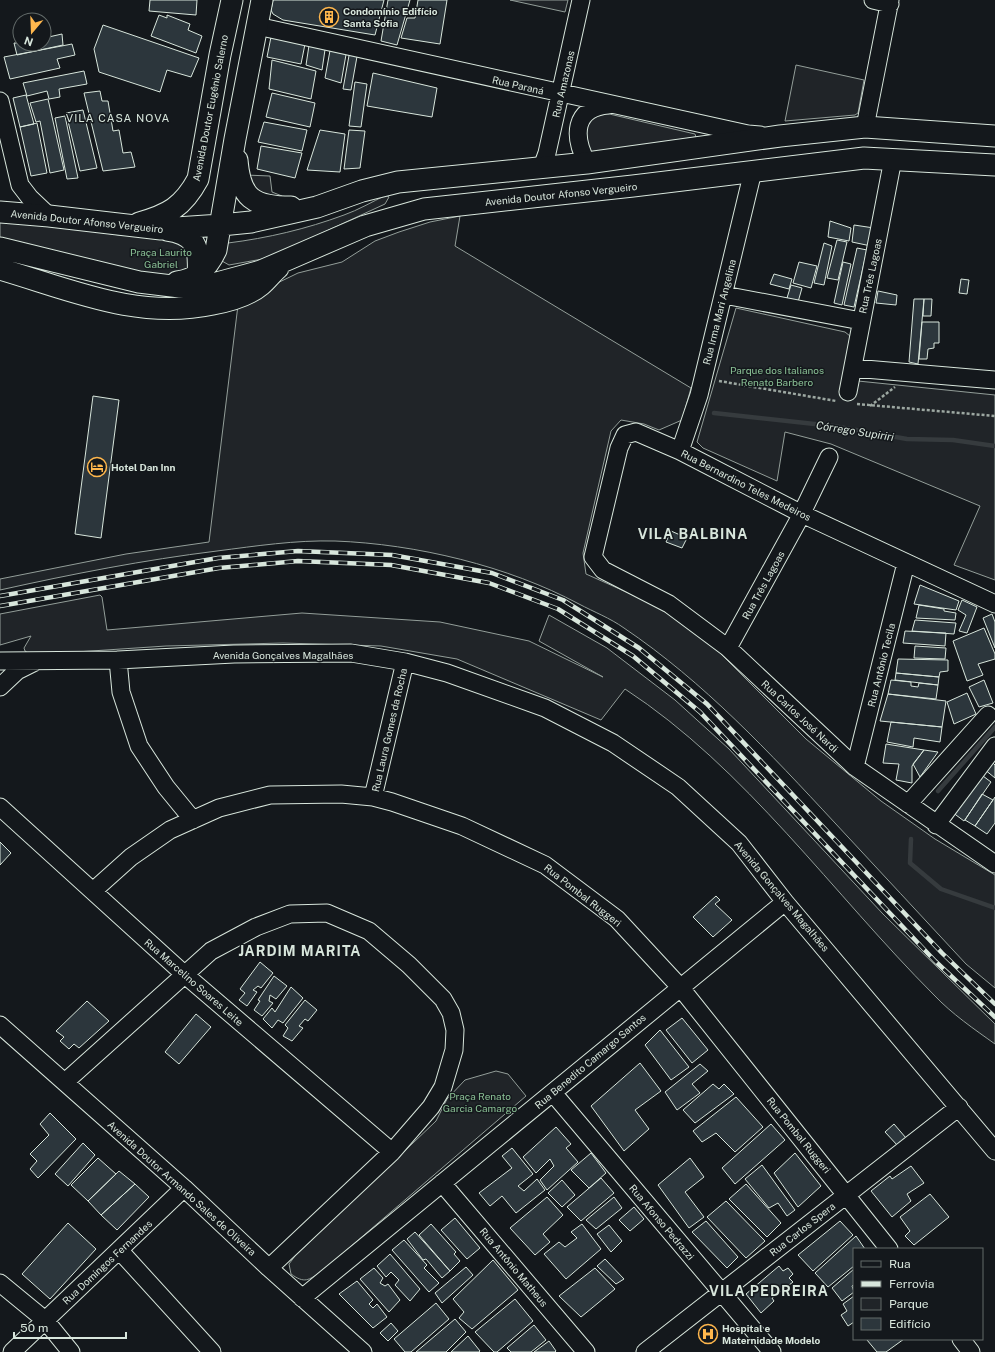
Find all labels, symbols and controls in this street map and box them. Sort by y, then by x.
place label: Condomínio Edifício Santa Sofia [343,5,438,29]
building icon: Condomínio Edifício Santa Sofia [318,6,340,28]
north arrow [12,12,52,52]
street label: Avenida Doutor Eugênio Salerno [190,33,230,182]
text: N [23,34,35,49]
street label: Rua Amazonas [549,49,577,119]
street label: Rua Paraná [491,73,545,97]
district label: VILA CASA NOVA [66,112,170,124]
street label: Avenida Doutor Afonso Vergueiro [484,180,638,208]
street label: Avenida Doutor Afonso Vergueiro [10,207,164,235]
street label: Rua Três Lagoas [856,237,884,315]
park label: Praça Laurito Gabriel [130,246,192,270]
street label: Rua Irma Mari Angelina [700,258,738,366]
park label: Parque dos Italianos Renato Barbero [730,364,824,388]
water label: Córrego Supiriri [815,419,895,443]
street label: Rua Bernardino Teles Medeiros [679,447,813,523]
hotel icon: Hotel Dan Inn [86,456,108,478]
place label: Hotel Dan Inn [111,461,176,473]
district label: VILA BALBINA [638,526,748,542]
street label: Rua Três Lagoas [739,549,787,621]
street label: Rua Antônio Tecila [865,622,897,708]
street label: Avenida Gonçalves Magalhães [213,649,353,661]
street label: Rua Laura Gomes da Rocha [369,667,409,793]
street label: Rua Carlos José Nardi [759,677,841,755]
street label: Avenida Gonçalves Magalhães [732,838,832,954]
street label: Rua Pombal Ruggeri [542,861,624,929]
street label: Rua Marcelino Soares Leite [142,936,246,1028]
district label: JARDIM MARITA [238,943,362,959]
street label: Rua Benedito Camargo Santos [532,1011,648,1111]
park label: Praça Renato Garcia Camargo [443,1090,518,1114]
street label: Rua Pombal Ruggeri [765,1094,833,1176]
street label: Avenida Doutor Armando Sales de Oliveira [105,1118,259,1258]
street label: Rua Afonso Pedrazzi [627,1182,697,1262]
street label: Rua Carlos Spera [767,1200,837,1258]
street label: Rua Domingos Fernandes [60,1217,154,1307]
street label: Rua Antônio Matheus [478,1225,550,1309]
legend [853,1248,983,1340]
text: Rua [889,1257,911,1271]
text: Ferrovia [889,1277,934,1291]
district label: VILA PEDREIRA [709,1283,829,1299]
text: Parque [889,1297,929,1311]
scale bar [14,1314,126,1340]
text: Edifício [889,1317,931,1331]
text: 50 m [20,1321,48,1335]
place label: Hospital e Maternidade Modelo [722,1322,821,1346]
hospital icon: Hospital e Maternidade Modelo [697,1323,719,1345]

